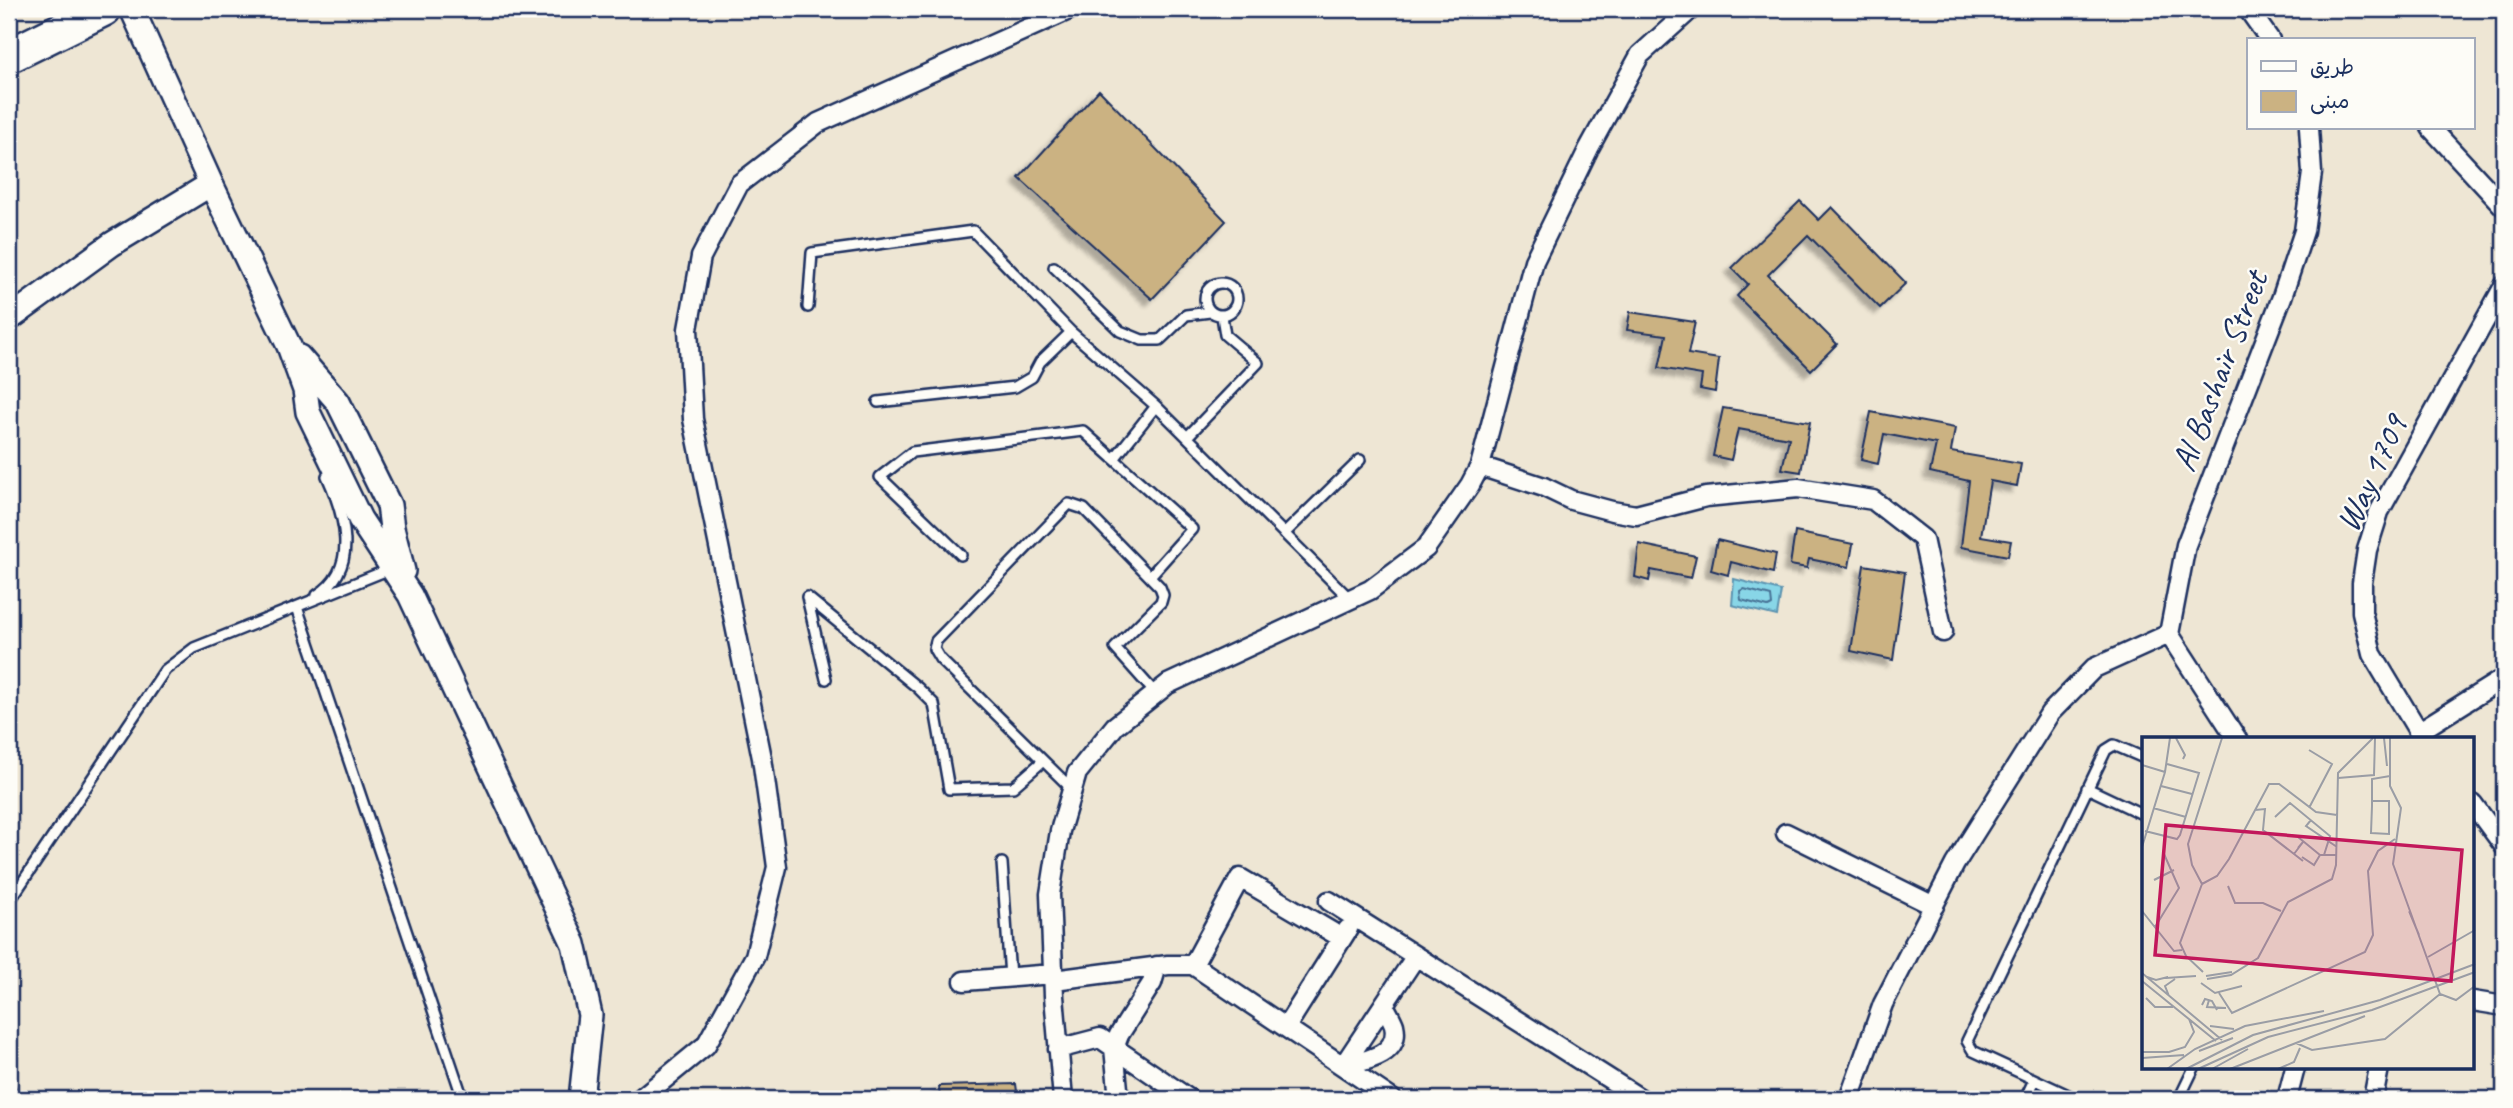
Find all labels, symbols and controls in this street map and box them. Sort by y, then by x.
legend [2247,38,2474,130]
text: طريق [2310,54,2354,80]
text: مبنى [2310,88,2349,115]
street label: Al Bashair Street [2161,262,2279,477]
street label: Way 1709 [2325,405,2419,539]
inset map [2142,737,2474,1070]

